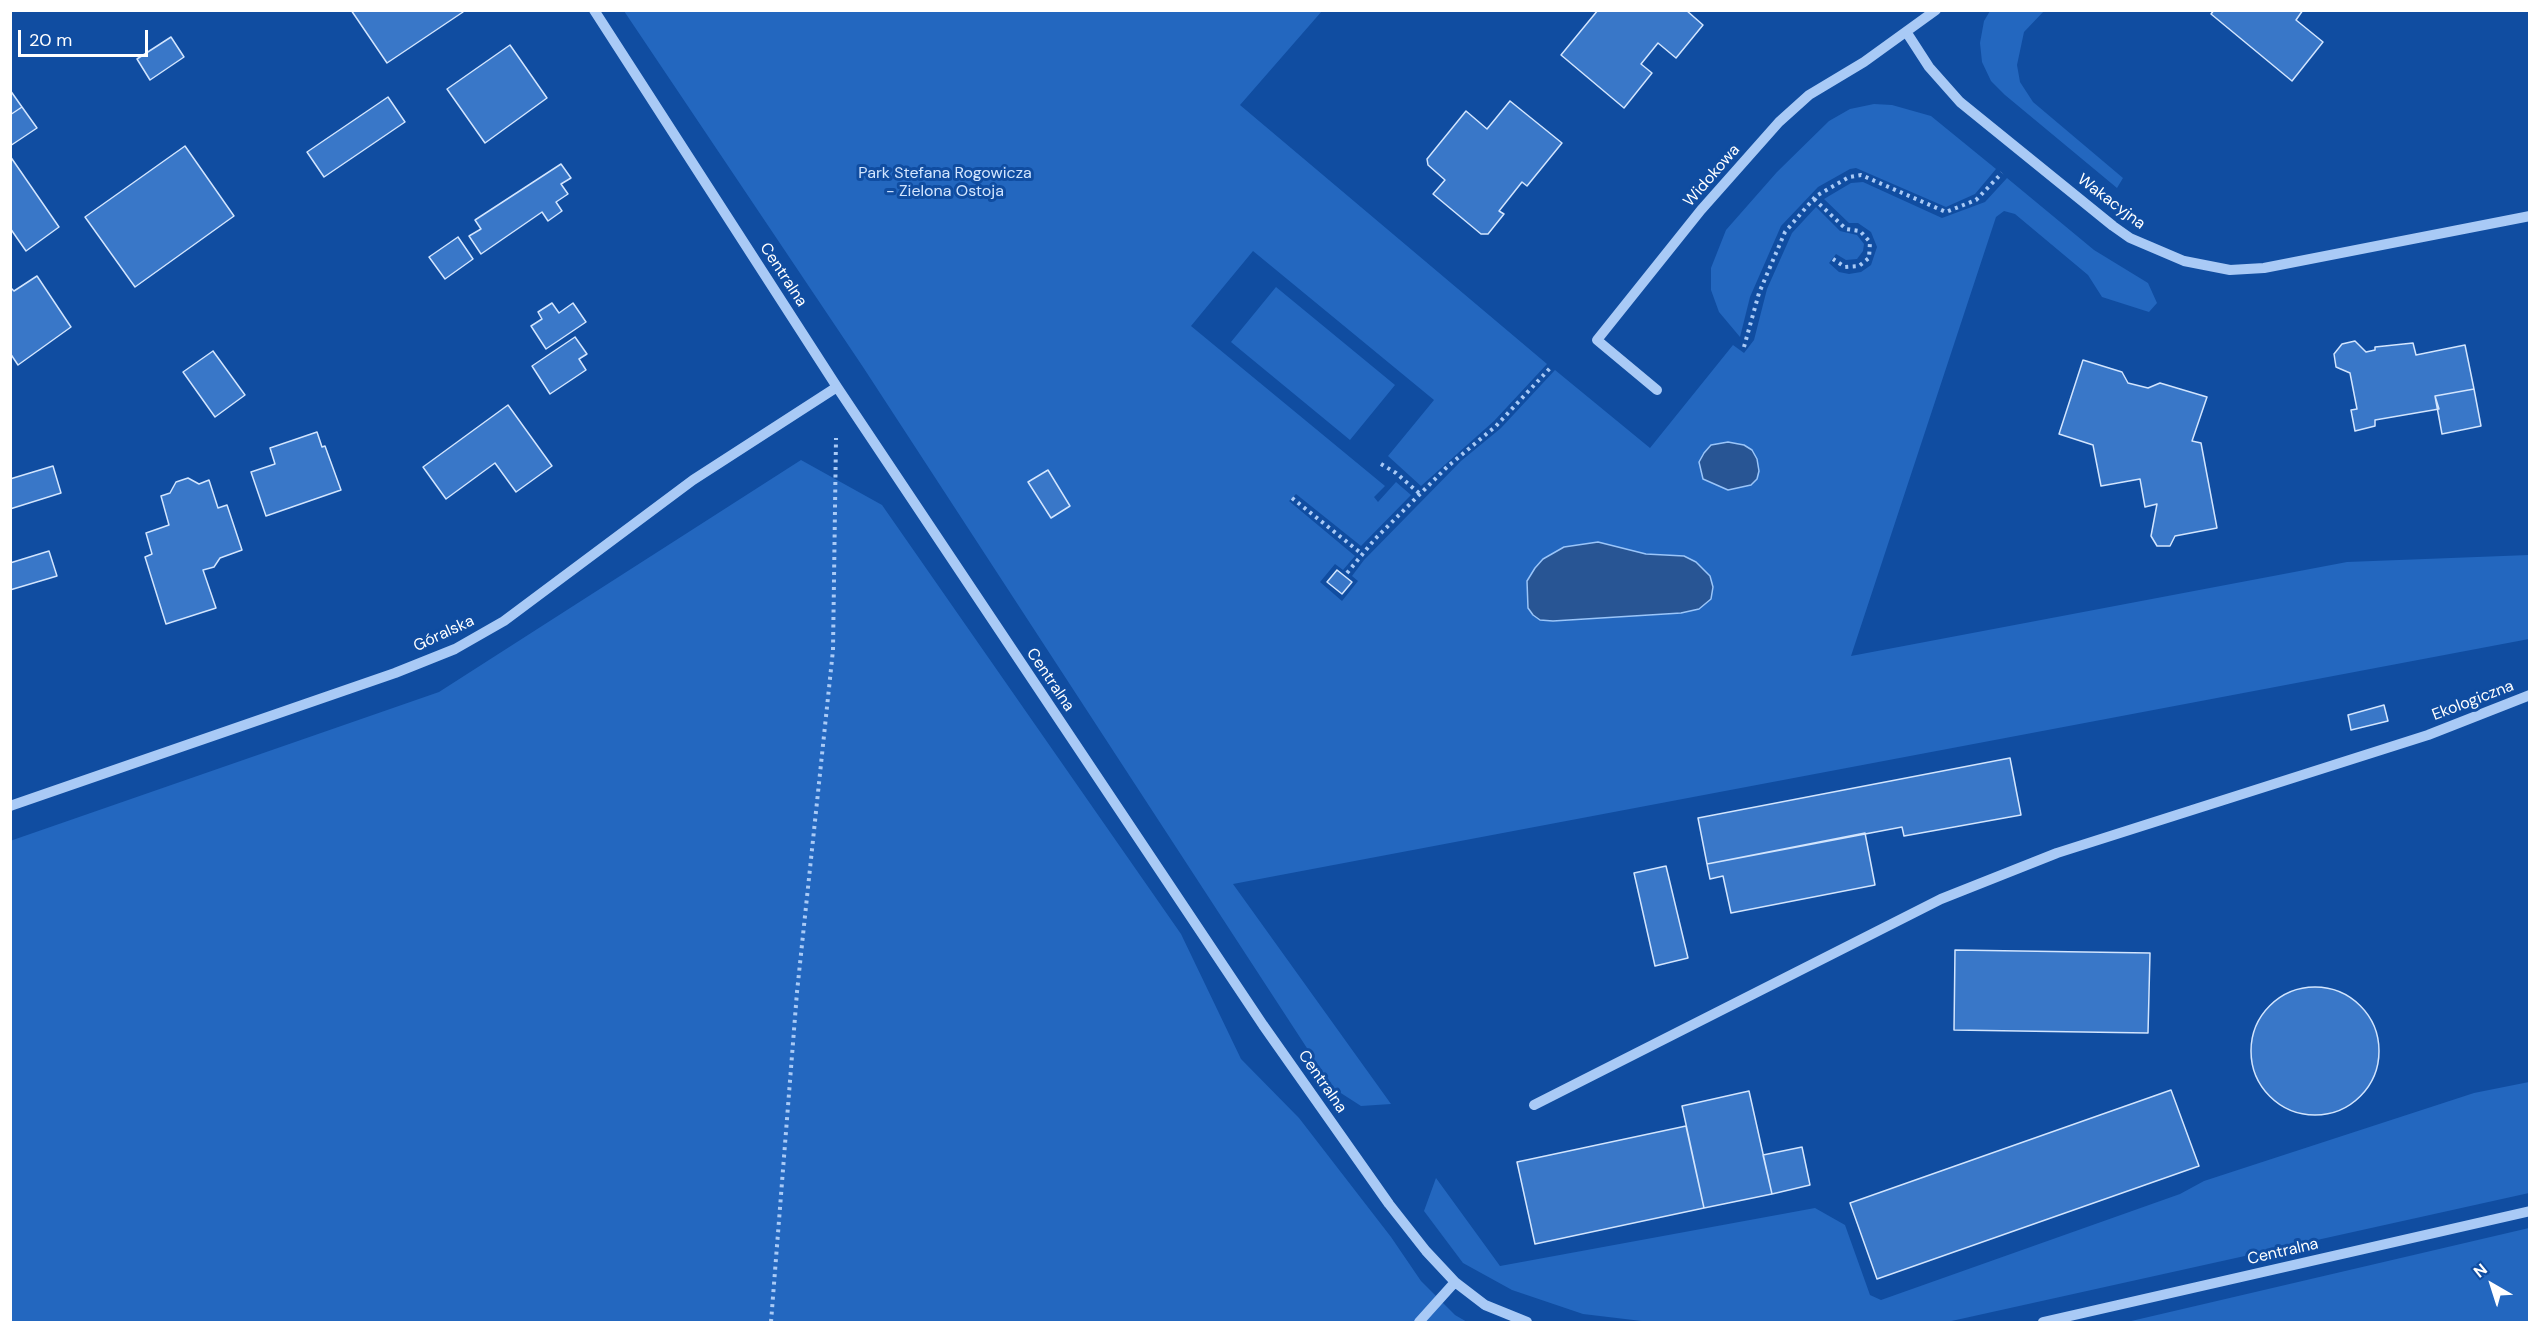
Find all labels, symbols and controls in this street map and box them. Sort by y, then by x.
scale bar [21,18,152,56]
text: 20 m [29,28,72,52]
street label: Widokowa [1680,141,1744,211]
park label: Park Stefana Rogowicza - Zielona Ostoja [858,164,1032,202]
street label: Wakacyjna [2073,170,2149,234]
street label: Centralna [755,240,811,310]
street label: Góralska [411,612,477,656]
street label: Centralna [1022,645,1078,715]
street label: Ekologiczna [2429,677,2517,725]
street label: Centralna [1293,1047,1351,1117]
street label: Centralna [2246,1235,2320,1269]
north arrow [2462,1255,2522,1315]
text: N [2469,1259,2491,1282]

